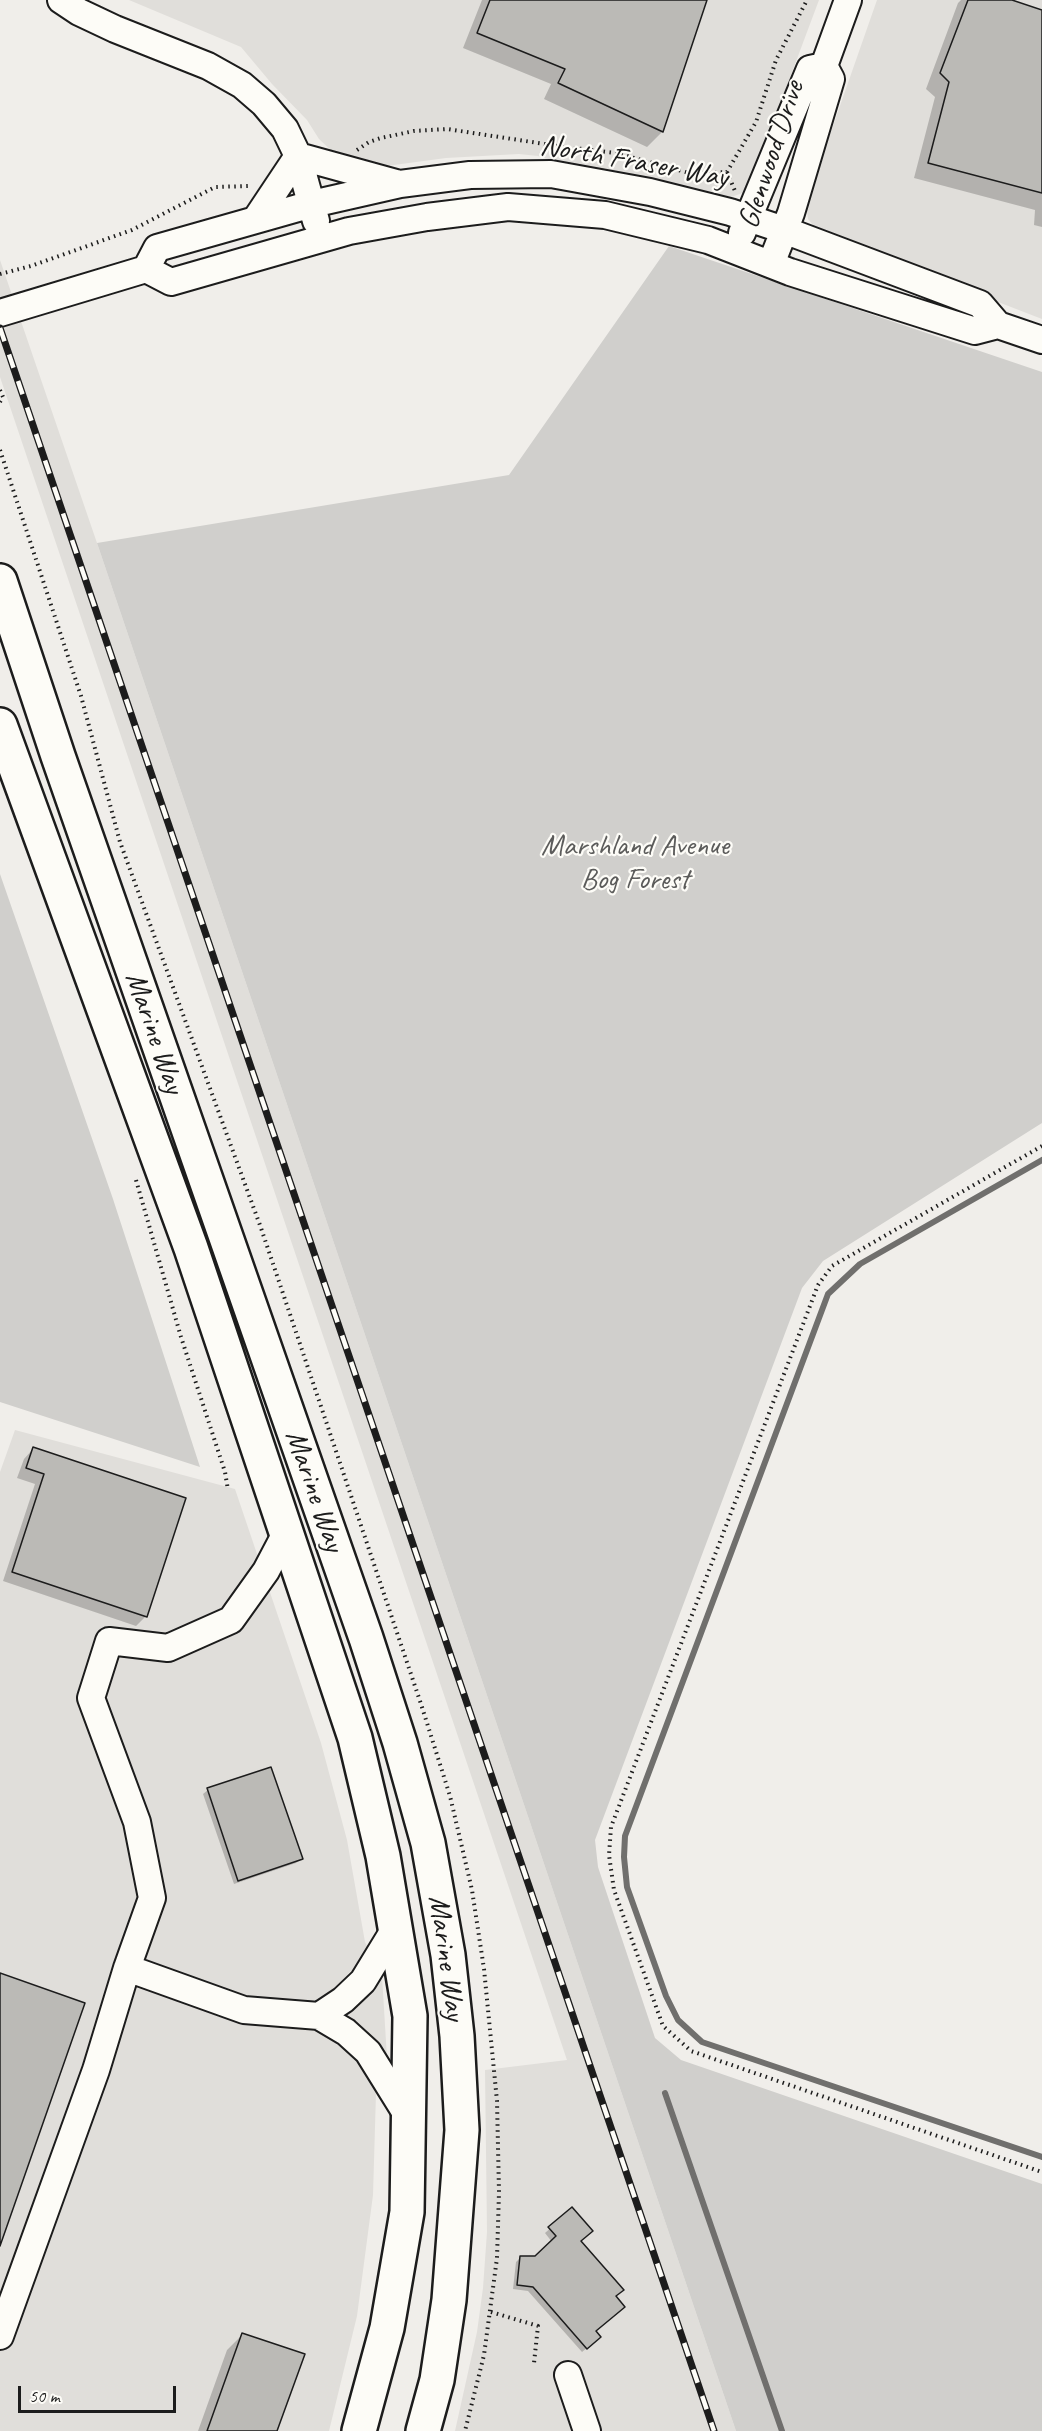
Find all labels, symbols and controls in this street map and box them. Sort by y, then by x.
street label: Glenwood Drive [731,77,813,233]
street label: North Fraser Way [537,128,731,196]
park label: Marshland Avenue Bog Forest [541,828,729,898]
street label: Marine Way [116,968,192,1098]
street label: Marine Way [276,1426,352,1556]
street label: Marine Way [419,1893,473,2023]
scale bar [21,2374,178,2412]
text: 50 m [29,2385,60,2407]

